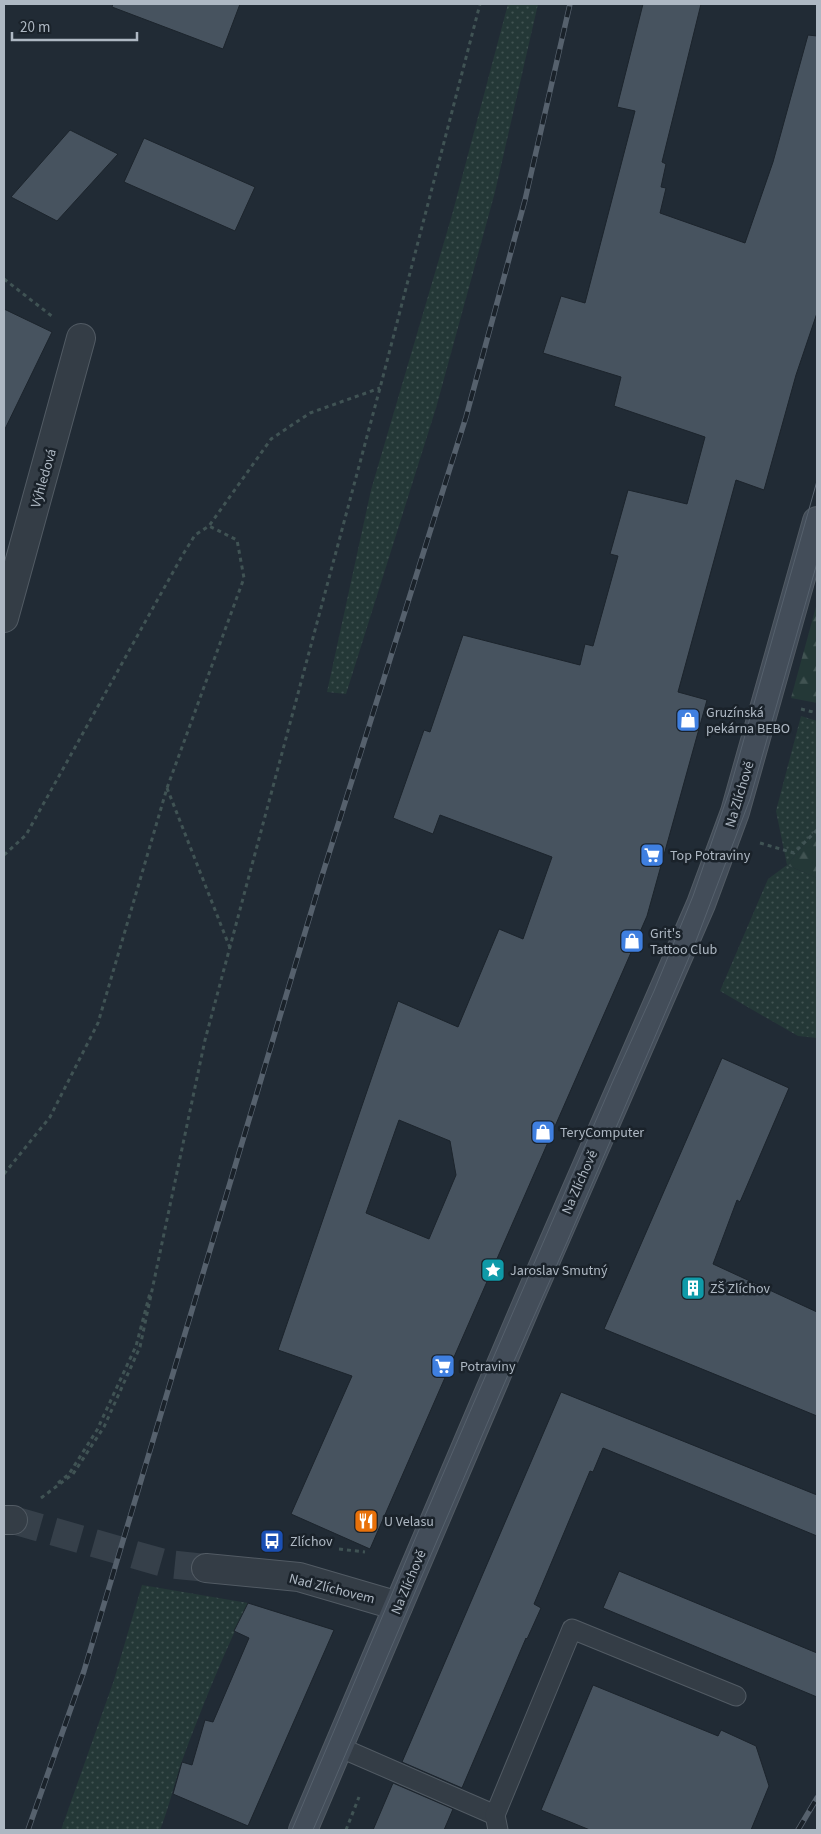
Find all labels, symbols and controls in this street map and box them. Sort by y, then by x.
scale bar [12,10,138,42]
text: 20 m [20,17,50,38]
street label: Výhledová [26,446,62,510]
place label: Gruzínská pekárna BEBO [706,703,790,739]
shop icon: Gruzínská pekárna BEBO [675,707,701,733]
street label: Na Zlíchově [720,759,760,830]
supermarket icon: Top Potraviny [639,842,665,868]
place label: Top Potraviny [670,846,751,866]
place label: Grit's Tattoo Club [650,924,717,960]
shop icon: Grit's Tattoo Club [619,928,645,954]
shop icon: TeryComputer [530,1119,556,1145]
place label: TeryComputer [560,1123,644,1143]
street label: Na Zlíchově [557,1147,603,1218]
place icon: Jaroslav Smutný [480,1257,506,1283]
place label: Jaroslav Smutný [510,1261,608,1281]
building icon: ZŠ Zlíchov [680,1275,706,1301]
place label: ZŠ Zlíchov [710,1279,770,1299]
supermarket icon: Potraviny [430,1353,456,1379]
place label: Potraviny [460,1357,516,1377]
restaurant icon: U Velasu [353,1508,379,1534]
place label: U Velasu [384,1512,434,1532]
bus stop icon: Zlíchov [259,1528,285,1554]
place label: Zlíchov [290,1532,333,1552]
street label: Na Zlíchově [386,1547,432,1618]
street label: Nad Zlíchovem [287,1569,377,1609]

